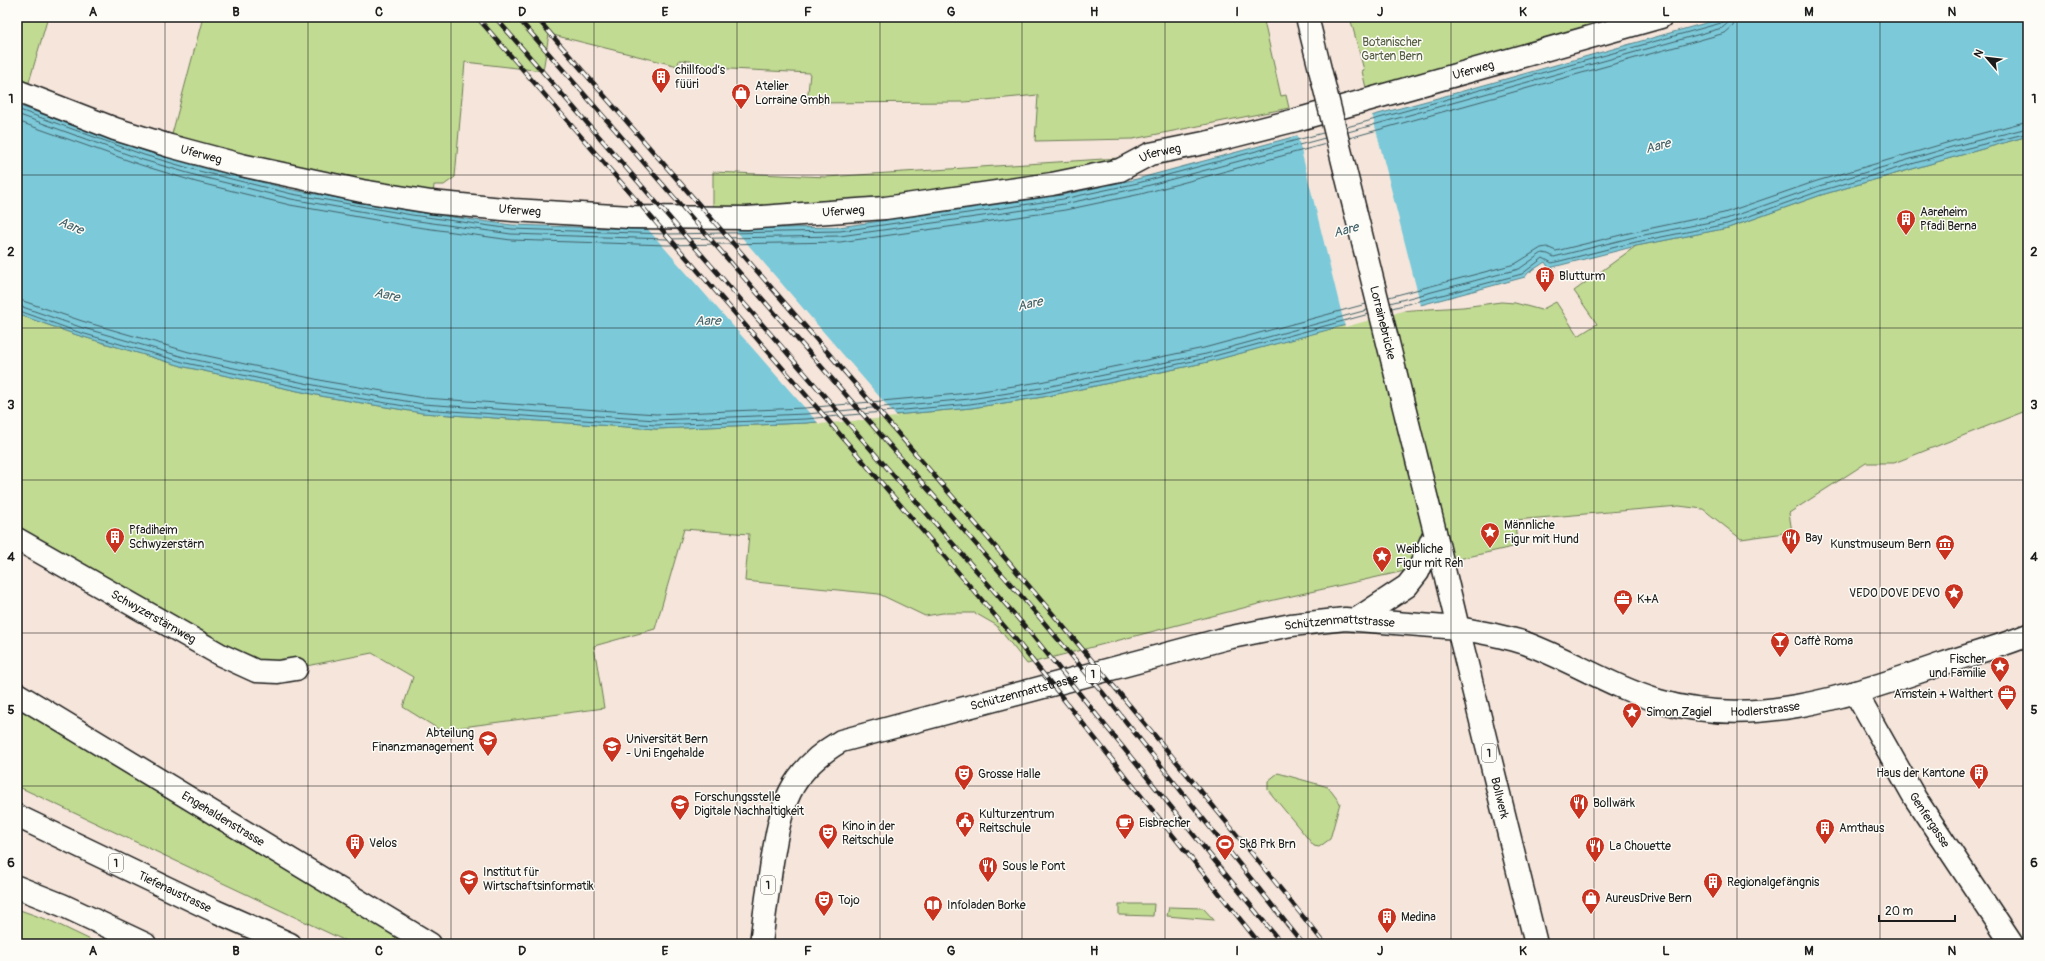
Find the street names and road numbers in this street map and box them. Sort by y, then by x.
street label: Uferweg [1451,57,1496,83]
street label: Uferweg [1137,140,1182,166]
street label: Uferweg [179,142,224,167]
street label: Uferweg [498,201,541,219]
street label: Uferweg [822,202,865,220]
street label: Lorrainebrücke [1367,284,1399,361]
street label: Schwyzerstärnweg [108,586,199,647]
street label: Schützenmattstrasse [1283,611,1395,634]
road number: 1 [1086,665,1100,683]
street label: Schützenmattstrasse [969,671,1080,714]
street label: Hodlerstrasse [1730,698,1801,719]
road number: 1 [1482,744,1496,762]
street label: Bollwerk [1488,776,1512,820]
street label: Engehaldenstrasse [179,788,267,850]
street label: Genfergasse [1906,790,1953,850]
road number: 1 [109,854,123,872]
street label: Tiefenaustrasse [136,868,214,916]
road number: 1 [761,876,775,894]

